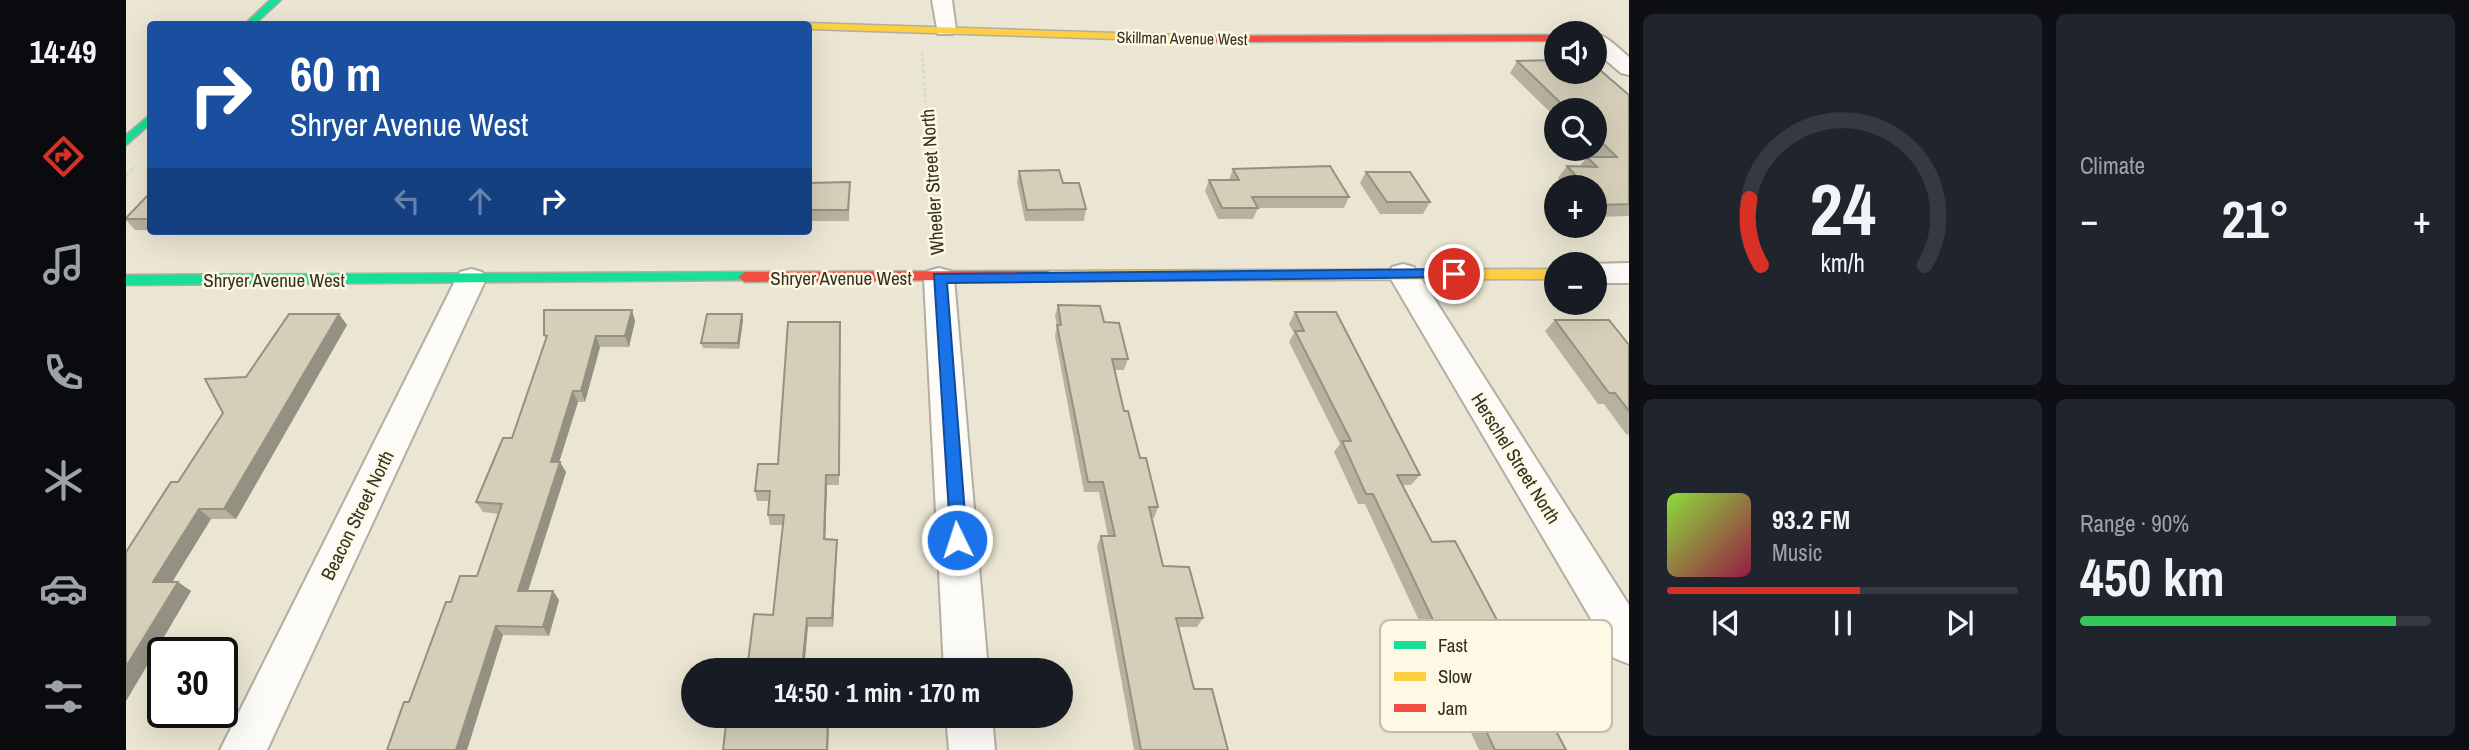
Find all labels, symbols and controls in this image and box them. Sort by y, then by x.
map controls [1544,21,1607,315]
button: sound [1544,21,1607,84]
street label: Skillman Avenue West [1116,26,1248,50]
text: 14:49 [29,30,97,73]
text: 60 m [290,40,382,106]
icon: right [175,49,266,140]
button: search [1544,98,1607,161]
text: Shryer Avenue West [290,103,528,146]
street label: Wheeler Street North [914,108,950,256]
icon: directions [39,132,88,181]
text: Climate [2080,150,2145,181]
text: 24 [1809,161,1876,259]
button: + [1544,175,1607,238]
icon: left [388,182,426,220]
icon: ahead [461,182,499,220]
icon: right [534,182,572,220]
text: 21° [2221,184,2290,254]
text: − [2080,194,2098,245]
text: + [2413,194,2431,245]
icon: music [39,240,88,289]
pin [1424,244,1484,304]
text: km/h [1820,246,1865,280]
button: − [1544,252,1607,315]
icon: arrive [1435,255,1473,293]
street label: Shryer Avenue West [770,265,912,291]
street label: Shryer Avenue West [203,267,345,293]
icon: phone [39,348,88,397]
street label: Herschel Street North [1465,388,1567,528]
street label: Beacon Street North [314,446,400,584]
icon: climate [39,456,88,505]
text: 93.2 FM [1772,502,1850,537]
position arrow [920,503,994,577]
text: Range · 90% [2080,508,2189,539]
text: Music [1772,537,1822,568]
text: 450 km [2080,542,2225,612]
icon: car [39,564,88,613]
icon: previous [1707,604,1745,642]
icon: pause [1824,604,1862,642]
icon: next [1941,604,1979,642]
legend [1380,620,1612,732]
text: Fast [1438,632,1468,658]
speed limit sign: 30 [147,637,238,728]
text: Slow [1438,663,1473,689]
icon: filters [39,672,88,721]
text: 14:50 · 1 min · 170 m [774,675,980,710]
text: Jam [1438,695,1467,721]

